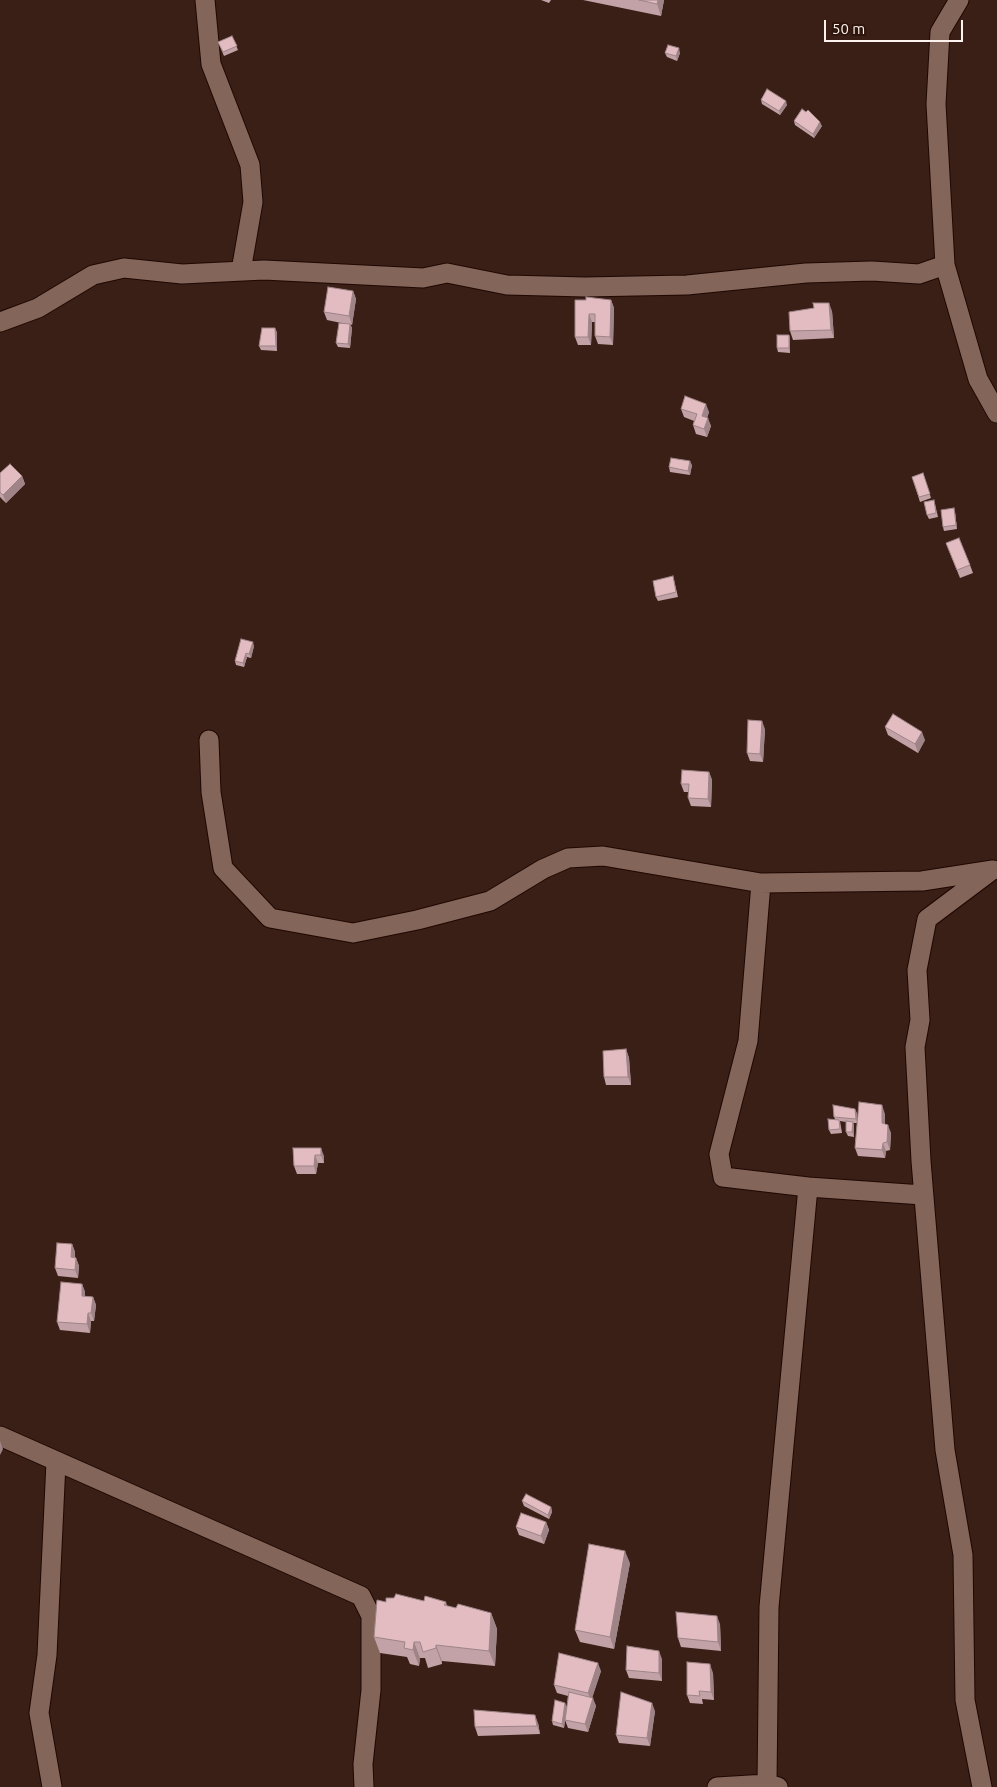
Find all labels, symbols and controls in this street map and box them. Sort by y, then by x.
scale bar [827,10,966,42]
text: 50 m [832,20,865,37]

